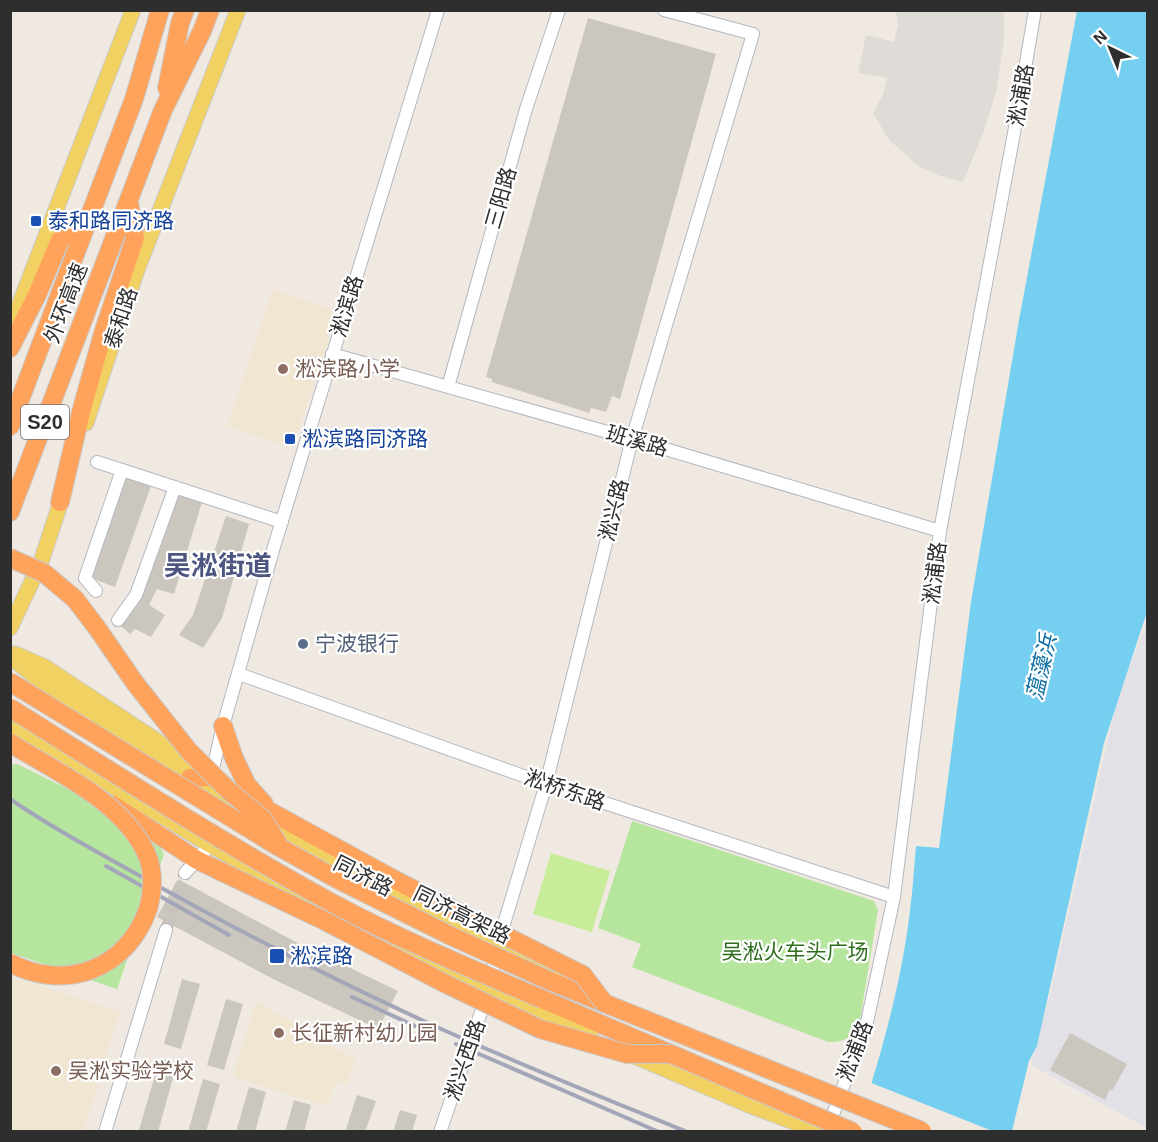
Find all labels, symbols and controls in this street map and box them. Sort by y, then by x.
north arrow [1080,18,1140,78]
text: N [1090,27,1110,48]
street label: 淞浦路 [1004,62,1037,128]
street label: 三阳路 [481,164,520,231]
place label: 泰和路同济路 [48,209,174,232]
marker: 泰和路同济路 [29,214,43,228]
street label: 外环高速 [40,259,91,346]
street label: 淞滨路 [326,272,367,339]
street label: 泰和路 [100,284,141,351]
place label: 淞滨路小学 [295,357,400,380]
marker: 淞滨路小学 [276,362,290,376]
road number: S20 [21,405,69,439]
street label: 班溪路 [604,421,671,460]
place label: 淞滨路同济路 [302,427,428,450]
marker: 淞滨路同济路 [283,432,297,446]
street label: 淞兴路 [595,477,632,543]
street label: 淞浦路 [919,540,950,606]
district label: 吴淞街道 [164,551,272,581]
water label: 蕰藻浜 [1022,630,1062,702]
place label: 宁波银行 [315,632,399,655]
marker: 宁波银行 [296,637,310,651]
street label: 淞桥东路 [522,765,609,814]
street label: 同济路 [330,851,397,900]
street label: 同济高架路 [410,881,514,948]
park label: 吴淞火车头广场 [722,940,869,963]
place label: 淞滨路 [290,944,353,967]
marker: 淞滨路 [268,947,286,965]
street label: 淞兴西路 [440,1016,489,1103]
street label: 淞浦路 [833,1017,877,1084]
place label: 长征新村幼儿园 [291,1021,438,1044]
marker: 长征新村幼儿园 [272,1026,286,1040]
place label: 吴淞实验学校 [68,1059,194,1082]
marker: 吴淞实验学校 [49,1064,63,1078]

